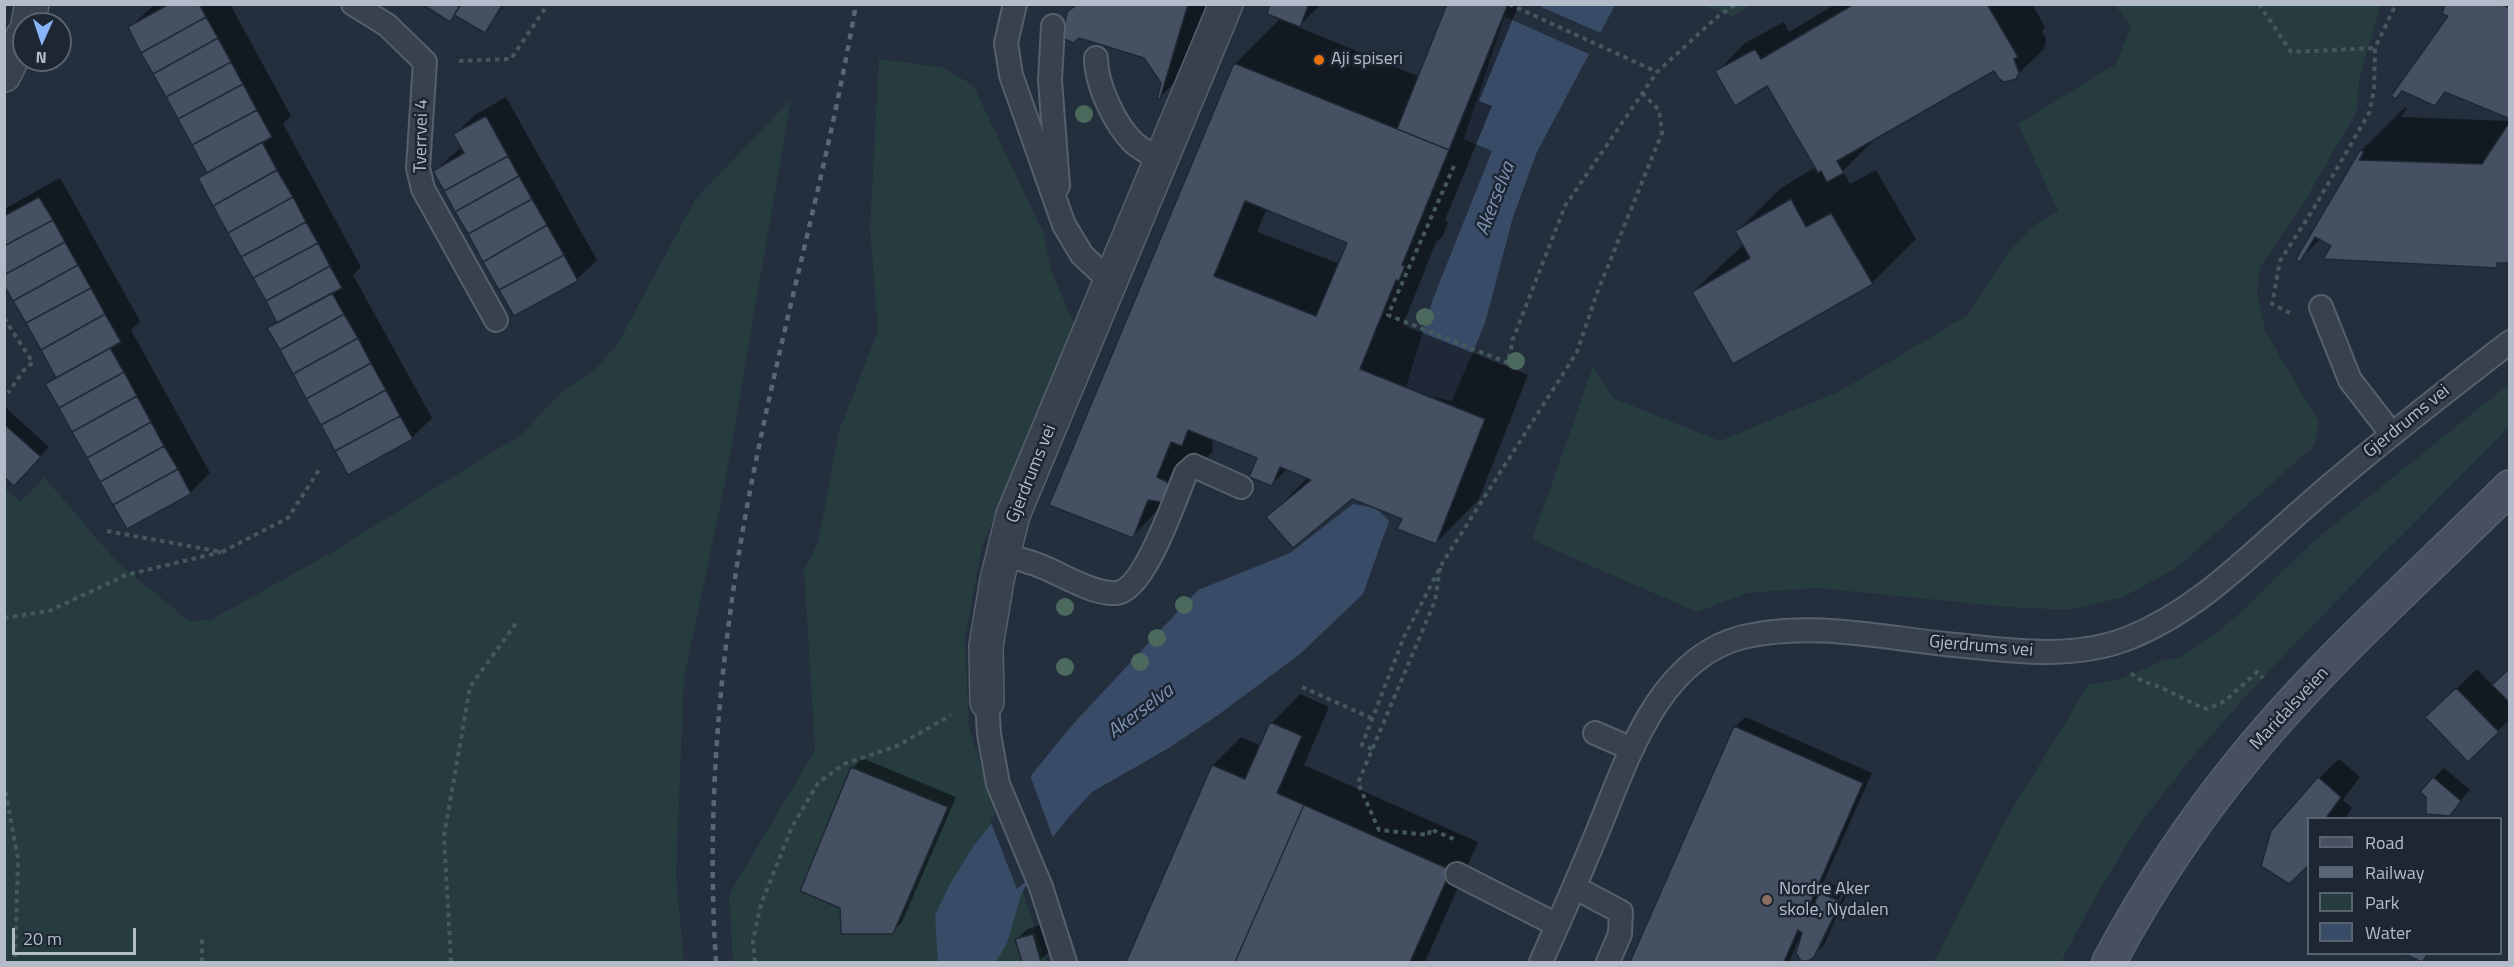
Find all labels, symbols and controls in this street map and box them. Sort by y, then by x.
north arrow [12,12,72,72]
text: N [35,46,47,70]
place label: Aji spiseri [1331,49,1403,71]
marker: Aji spiseri [1312,53,1326,67]
street label: Tverrvei 4 [411,99,433,173]
water label: Akerselva [1471,159,1521,239]
street label: Gjerdrums vei [2360,381,2454,463]
street label: Gjerdrums vei [1002,422,1062,526]
street label: Gjerdrums vei [1928,632,2034,662]
street label: Maridalsveien [2246,663,2334,755]
water label: Akerselva [1103,679,1179,745]
legend [2307,817,2502,955]
text: Road [2365,829,2404,856]
text: Railway [2365,859,2424,886]
place label: Nordre Aker skole, Nydalen [1779,879,1889,922]
text: Park [2365,889,2399,916]
marker: Nordre Aker skole, Nydalen [1760,893,1774,907]
scale bar [15,916,140,954]
text: Water [2365,919,2411,946]
text: 20 m [23,925,62,952]

